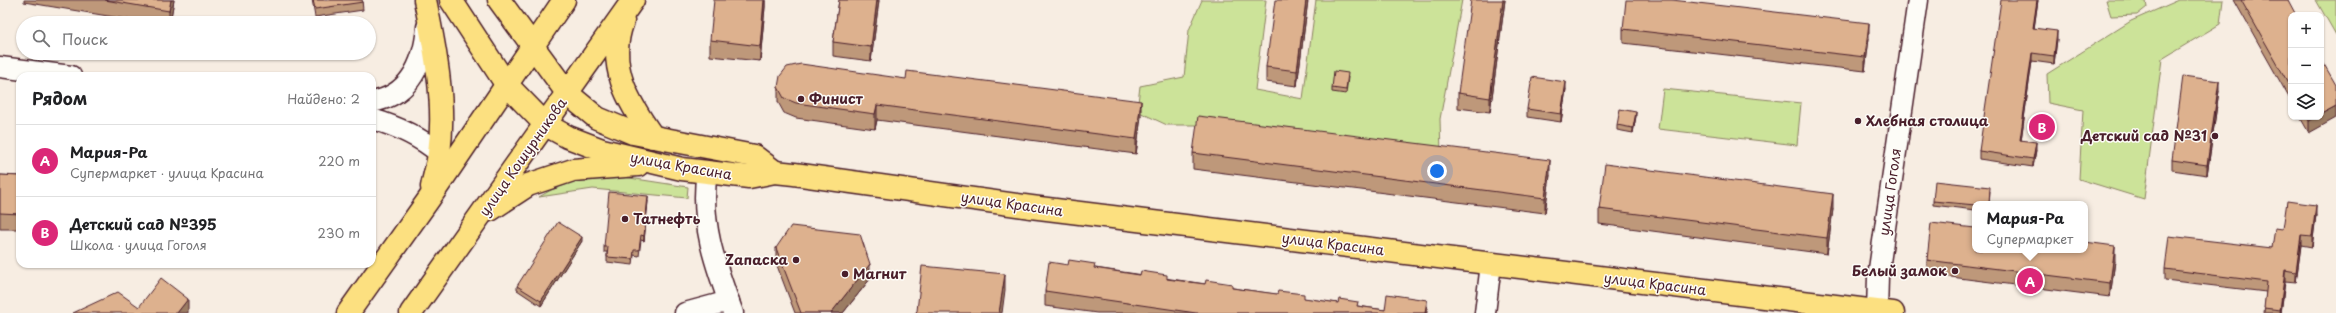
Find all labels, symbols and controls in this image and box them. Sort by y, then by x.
map controls [2288,12,2324,120]
button: + [2288,12,2324,48]
search box [16,16,376,60]
icon: search [30,27,52,49]
text: Поиск [62,27,108,50]
button: − [2288,48,2324,84]
button: layers [2288,84,2324,120]
text: Рядом [32,85,87,111]
place label: Финист [809,88,864,109]
text: Найдено: 2 [287,89,360,108]
street label: улица Кошурникова [474,93,572,220]
marker: Финист [796,94,806,104]
place label: Хлебная столица [1866,110,1989,131]
pin: B [2029,112,2055,142]
marker: Хлебная столица [1853,116,1863,126]
place label: Детский сад №31 [2080,125,2207,146]
marker: Детский сад №31 [2210,131,2220,141]
text: Мария-Ра [70,140,148,163]
street label: улица Красина [629,146,734,185]
street label: улица Гоголя [1873,147,1906,237]
text: A [40,151,50,170]
text: 220 m [318,151,360,170]
your location [1427,161,1447,181]
text: Супермаркет · улица Красина [70,163,264,182]
street label: улица Красина [960,186,1065,221]
popup [1972,201,2088,253]
text: Мария-Ра [1987,206,2064,229]
place label: Татнефть [633,208,700,229]
text: Детский сад №395 [70,212,217,235]
marker: Татнефть [620,214,630,224]
text: B [41,223,49,242]
text: 230 m [318,223,360,242]
street label: улица Красина [1281,227,1386,260]
text: Супермаркет [1987,229,2073,248]
text: Школа · улица Гоголя [70,235,207,254]
place label: Zапаска [725,249,789,270]
marker: Zапаска [791,255,801,265]
place label: Белый замок [1852,260,1947,281]
place label: Магнит [853,263,907,284]
marker: Белый замок [1950,266,1960,276]
pin: A [2017,266,2043,296]
street label: улица Красина [1603,267,1708,300]
marker: Магнит [840,269,850,279]

